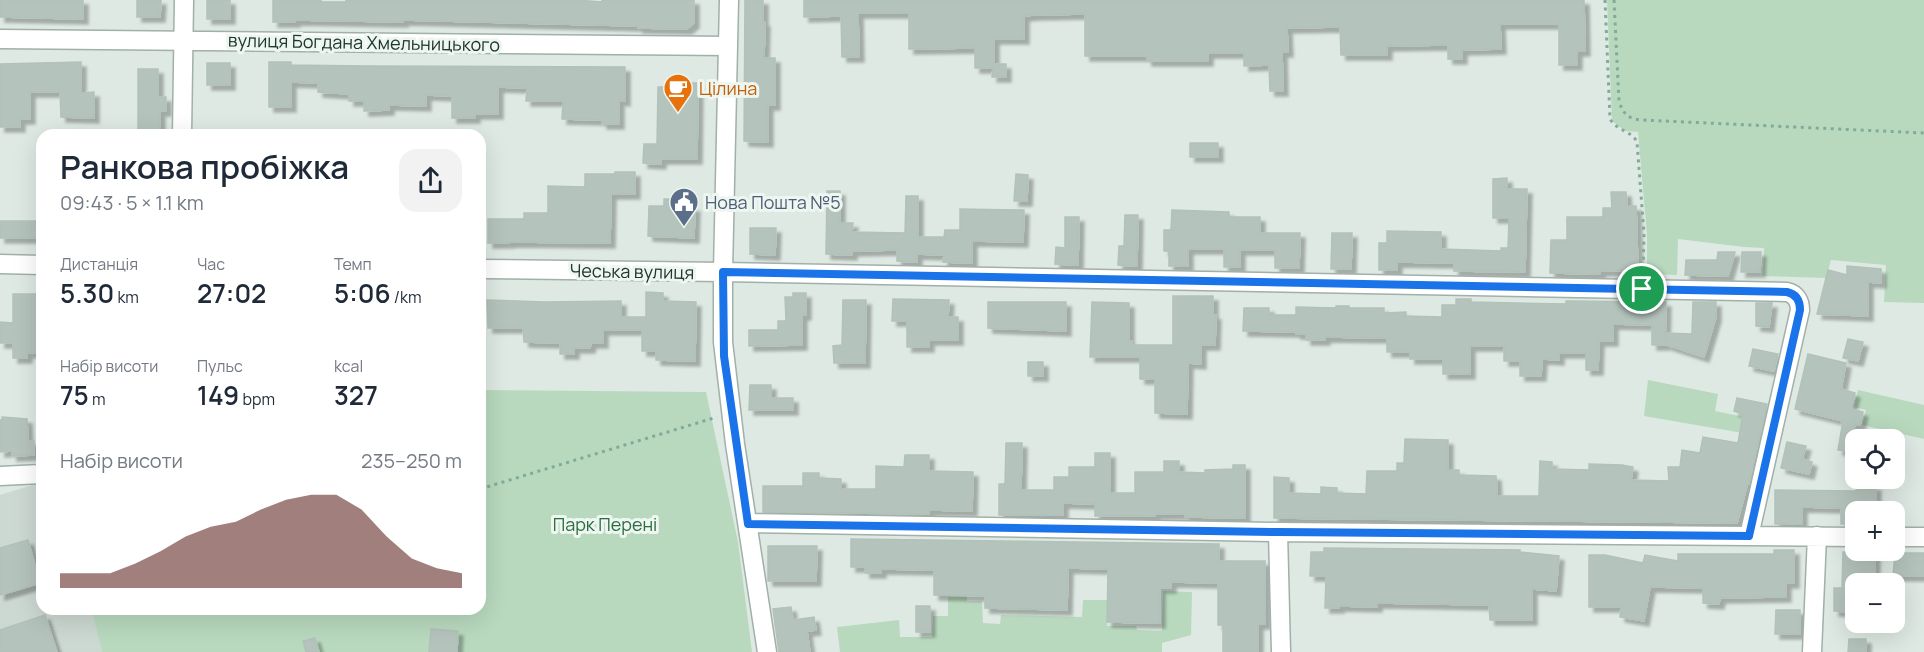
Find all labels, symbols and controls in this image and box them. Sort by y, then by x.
street label: вулиця Богдана Хмельницького [228,28,500,56]
cafe icon: Цілина [662,72,694,114]
place label: Цілина [699,76,757,100]
text: Ранкова пробіжка [60,144,349,189]
button: share [399,149,462,212]
public building icon: Нова Пошта №5 [668,186,700,228]
text: 09:43 · 5 × 1.1 km [60,189,204,216]
place label: Нова Пошта №5 [705,190,841,214]
text: Дистанція [60,253,138,275]
text: Час [197,253,225,275]
text: Темп [334,253,372,275]
street label: Чеська вулиця [569,258,695,284]
pin [1616,263,1667,314]
icon: arrive [1625,272,1658,305]
text: 5.30 [60,275,114,311]
text: 27:02 [197,275,266,311]
text: 5:06 [334,275,391,311]
text: km [114,286,139,308]
text: /km [391,286,421,308]
text: Набір висоти [60,355,158,377]
text: Пульс [197,355,243,377]
text: kcal [334,355,363,377]
text: 75 [60,377,89,413]
text: 149 [197,377,239,413]
text: 327 [334,377,378,413]
text: m [89,388,106,410]
text: bpm [239,388,275,410]
map controls [1845,429,1905,633]
button: locate [1845,429,1905,489]
text: Набір висоти [60,447,183,474]
text: 235–250 m [361,447,462,474]
button: + [1845,501,1905,561]
park label: Парк Перені [553,512,657,536]
button: − [1845,573,1905,633]

